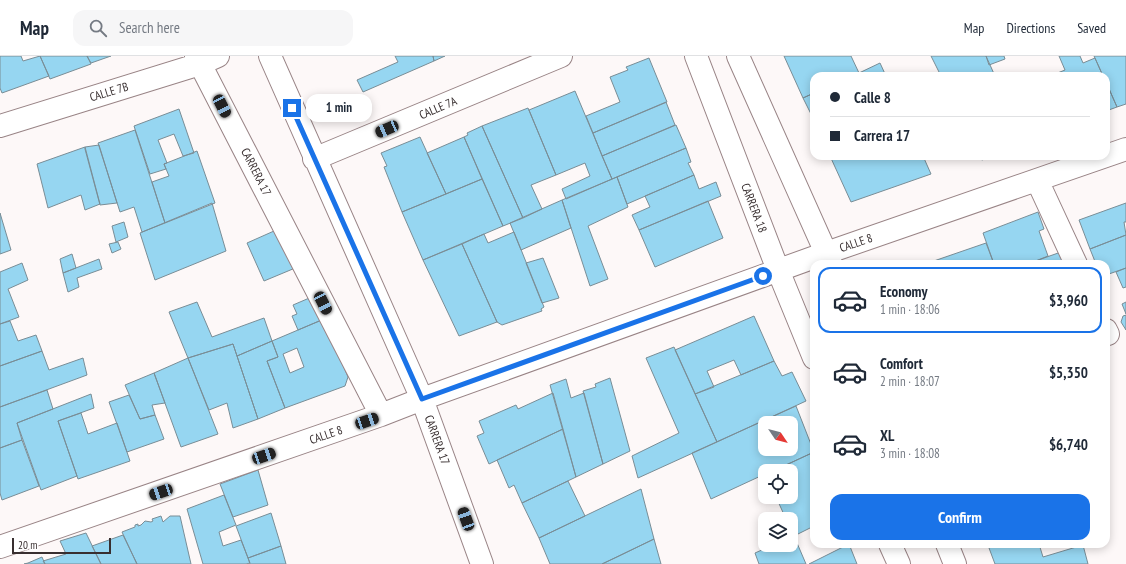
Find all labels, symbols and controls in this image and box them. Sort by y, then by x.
search box [73,10,353,46]
text: Map [20,16,49,40]
icon: search [87,17,109,39]
text: Search here [119,18,180,37]
text: Map [964,19,984,37]
text: Directions [1006,19,1055,37]
text: Saved [1077,19,1106,37]
street label: CALLE 7B [88,78,130,104]
text: Calle 8 [854,88,891,107]
car [211,93,233,119]
street label: CALLE 7A [417,93,459,122]
callout: 1 min [306,94,372,122]
route end [283,99,301,117]
text: 1 min [326,99,352,116]
car [374,119,400,139]
text: Carrera 17 [854,126,910,145]
street label: CARRERA 17 [238,145,275,198]
street label: CARRERA 18 [738,181,771,235]
street label: CALLE 8 [837,230,874,255]
route start [754,267,772,285]
icon: car [832,282,868,318]
text: Economy [880,282,928,301]
car [312,290,334,316]
text: $3,960 [1049,291,1088,310]
text: 1 min · 18:06 [880,301,940,318]
icon: car [832,354,868,390]
text: Comfort [880,354,923,373]
text: $5,350 [1049,363,1088,382]
text: 2 min · 18:07 [880,373,940,390]
car [354,411,380,431]
street label: CARRERA 17 [422,413,453,467]
north arrow [758,416,798,456]
map controls [758,416,798,552]
street label: CALLE 8 [307,422,344,447]
icon: car [832,426,868,462]
text: XL [880,426,894,445]
text: $6,740 [1049,435,1088,454]
text: 3 min · 18:08 [880,445,940,462]
car [251,446,277,466]
button: locate [758,464,798,504]
car [148,482,174,502]
button: Confirm [830,494,1090,540]
car [456,506,476,532]
button: layers [758,512,798,552]
scale bar [12,536,111,555]
text: 20 m [18,538,37,552]

